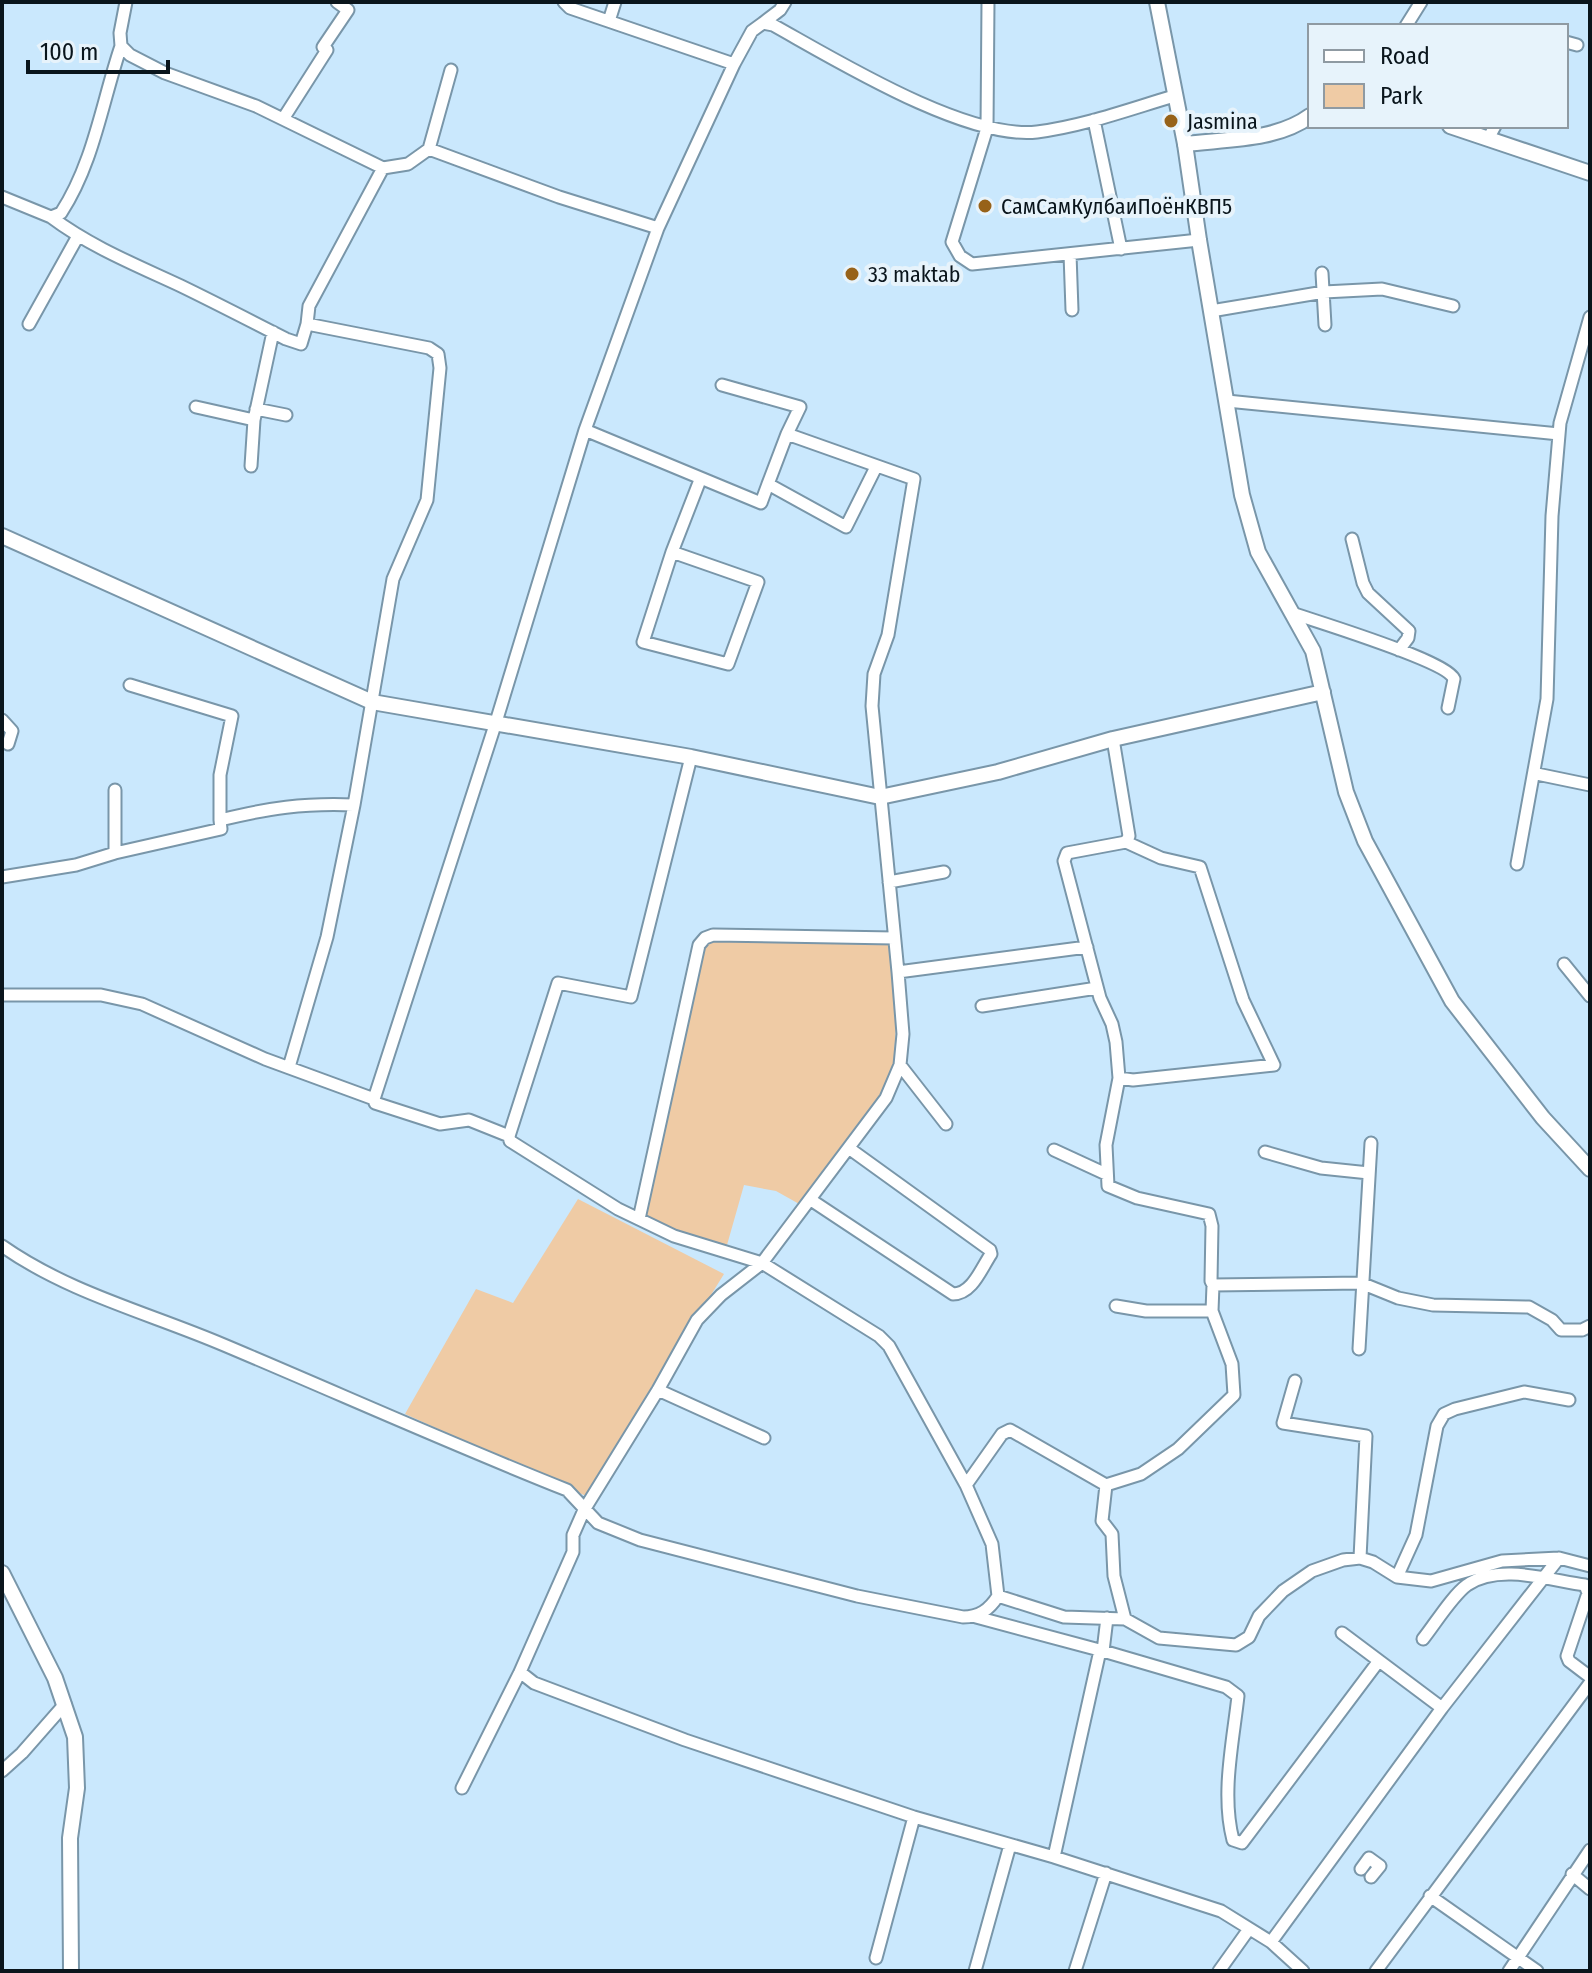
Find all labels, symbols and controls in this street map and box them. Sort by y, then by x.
scale bar [28,24,168,74]
legend [1308,24,1568,128]
text: 100 m [40,38,98,66]
text: Road [1380,42,1430,70]
text: Park [1380,82,1423,110]
place label: Jasmina [1187,108,1258,135]
marker: Jasmina [1162,112,1180,130]
place label: СамСамКулбаиПоёнКВП5 [1001,193,1232,220]
marker: СамСамКулбаиПоёнКВП5 [976,197,994,215]
place label: 33 maktab [868,261,961,288]
marker: 33 maktab [843,265,861,283]

